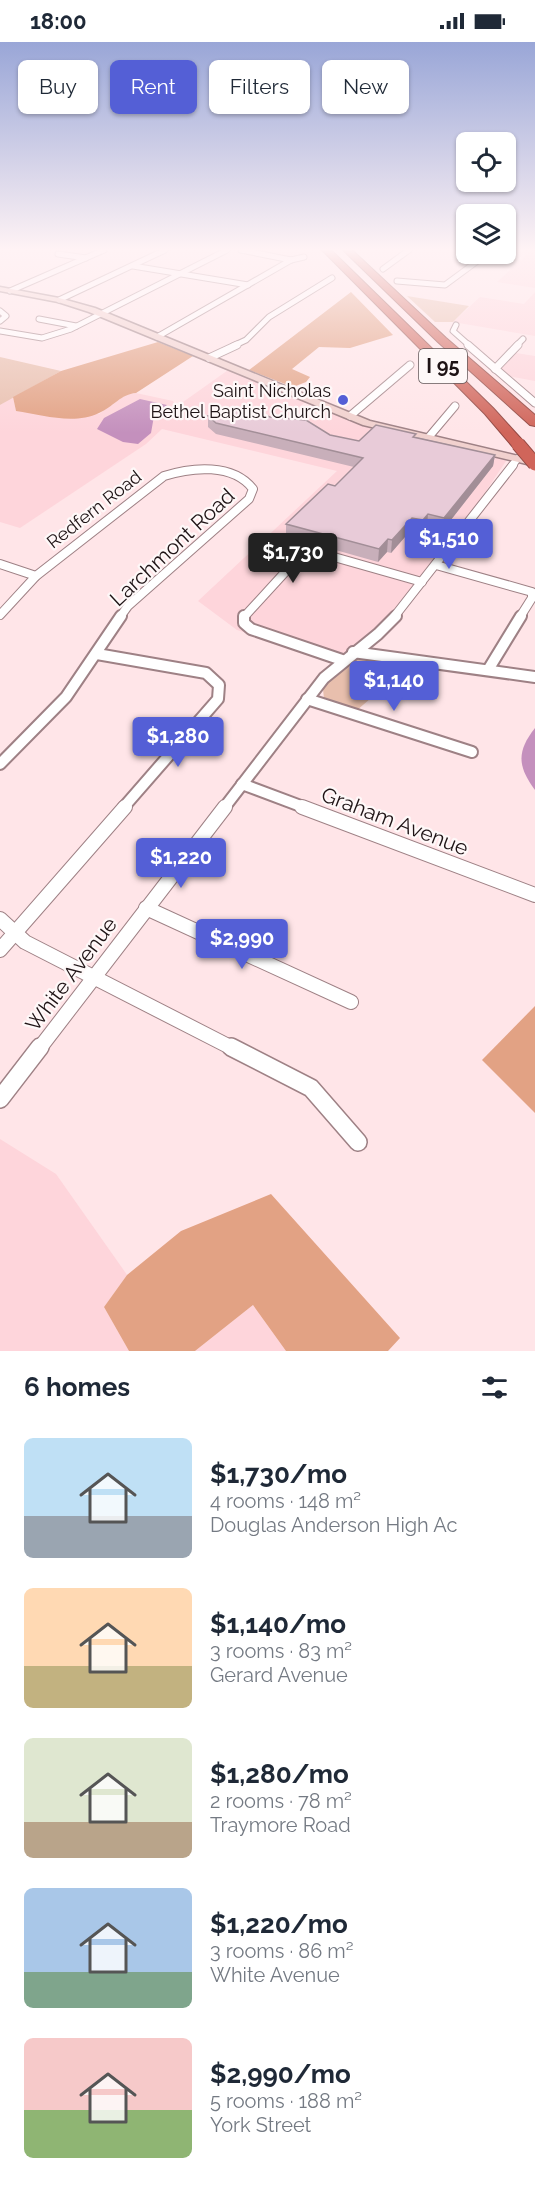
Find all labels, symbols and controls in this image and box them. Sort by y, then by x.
text: 18:00 [30,8,87,34]
chip: Buy [18,60,98,114]
chip: Rent [110,60,197,114]
chip: Filters [209,60,310,114]
chip: New [322,60,409,114]
map controls [456,132,516,264]
button: locate [456,132,516,192]
button: layers [456,204,516,264]
road number: I 95 [419,349,467,383]
place label: Saint Nicholas Bethel Baptist Church [151,380,331,422]
marker: Saint Nicholas Bethel Baptist Church [336,393,350,407]
street label: Redfern Road [43,466,145,552]
street label: Larchmont Road [105,483,239,611]
pin: $1,510 [400,519,498,570]
text: $1,510 [419,526,479,550]
pin: $1,730 [244,533,342,584]
text: $1,730 [262,540,324,564]
pin: $1,140 [345,661,443,712]
text: $1,140 [364,668,424,692]
pin: $1,280 [129,717,227,768]
text: $1,280 [147,724,209,748]
street label: Graham Avenue [318,782,472,860]
pin: $1,220 [132,838,230,889]
text: $1,220 [150,845,212,869]
street label: White Avenue [20,912,122,1036]
pin: $2,990 [193,919,291,970]
text: $2,990 [210,926,274,950]
icon: filters [478,1371,511,1404]
text: 6 homes [24,1372,130,1402]
text: $1,730/mo [210,1459,347,1489]
icon: home [72,1462,144,1534]
text: 4 rooms · 148 m² [210,1489,361,1513]
text: Douglas Anderson High Ac [210,1513,457,1537]
text: $1,140/mo [210,1609,346,1639]
icon: home [72,1612,144,1684]
text: 3 rooms · 83 m² [210,1639,352,1663]
text: Gerard Avenue [210,1663,348,1687]
text: $1,280/mo [210,1759,349,1789]
icon: home [72,1762,144,1834]
text: 2 rooms · 78 m² [210,1789,352,1813]
text: Traymore Road [210,1813,351,1837]
text: $1,220/mo [210,1909,348,1939]
icon: home [72,1912,144,1984]
text: 3 rooms · 86 m² [210,1939,353,1963]
text: White Avenue [210,1963,340,1987]
text: $2,990/mo [210,2059,351,2089]
icon: home [72,2062,144,2134]
text: 5 rooms · 188 m² [210,2089,362,2113]
text: York Street [210,2113,311,2137]

